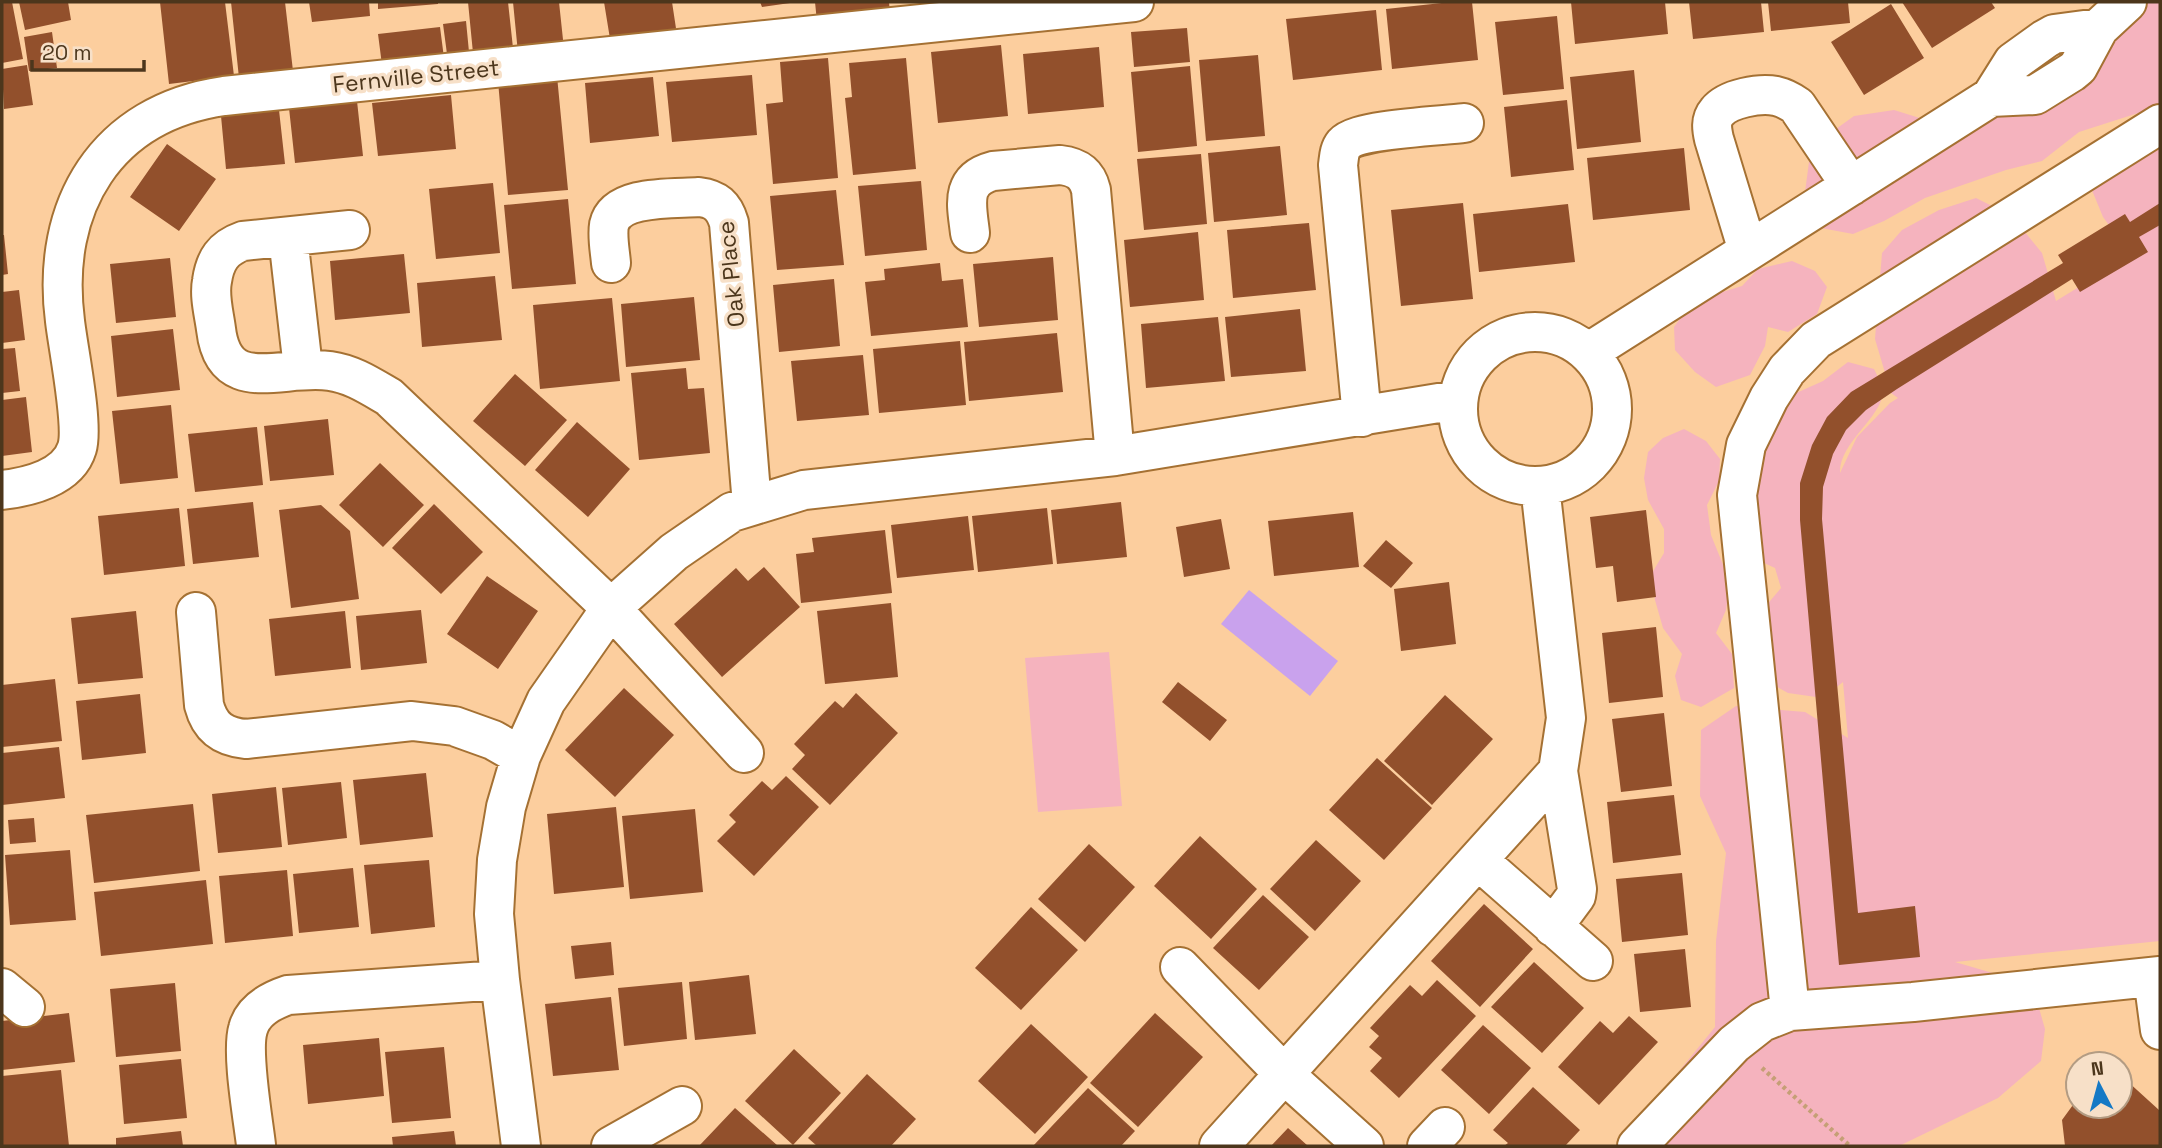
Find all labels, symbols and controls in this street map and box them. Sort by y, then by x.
scale bar [32,28,144,72]
text: 20 m [42,39,92,66]
street label: Fernville Street [331,52,501,100]
street label: Oak Place [711,219,751,329]
north arrow [2064,1050,2134,1120]
text: N [2090,1055,2105,1082]

